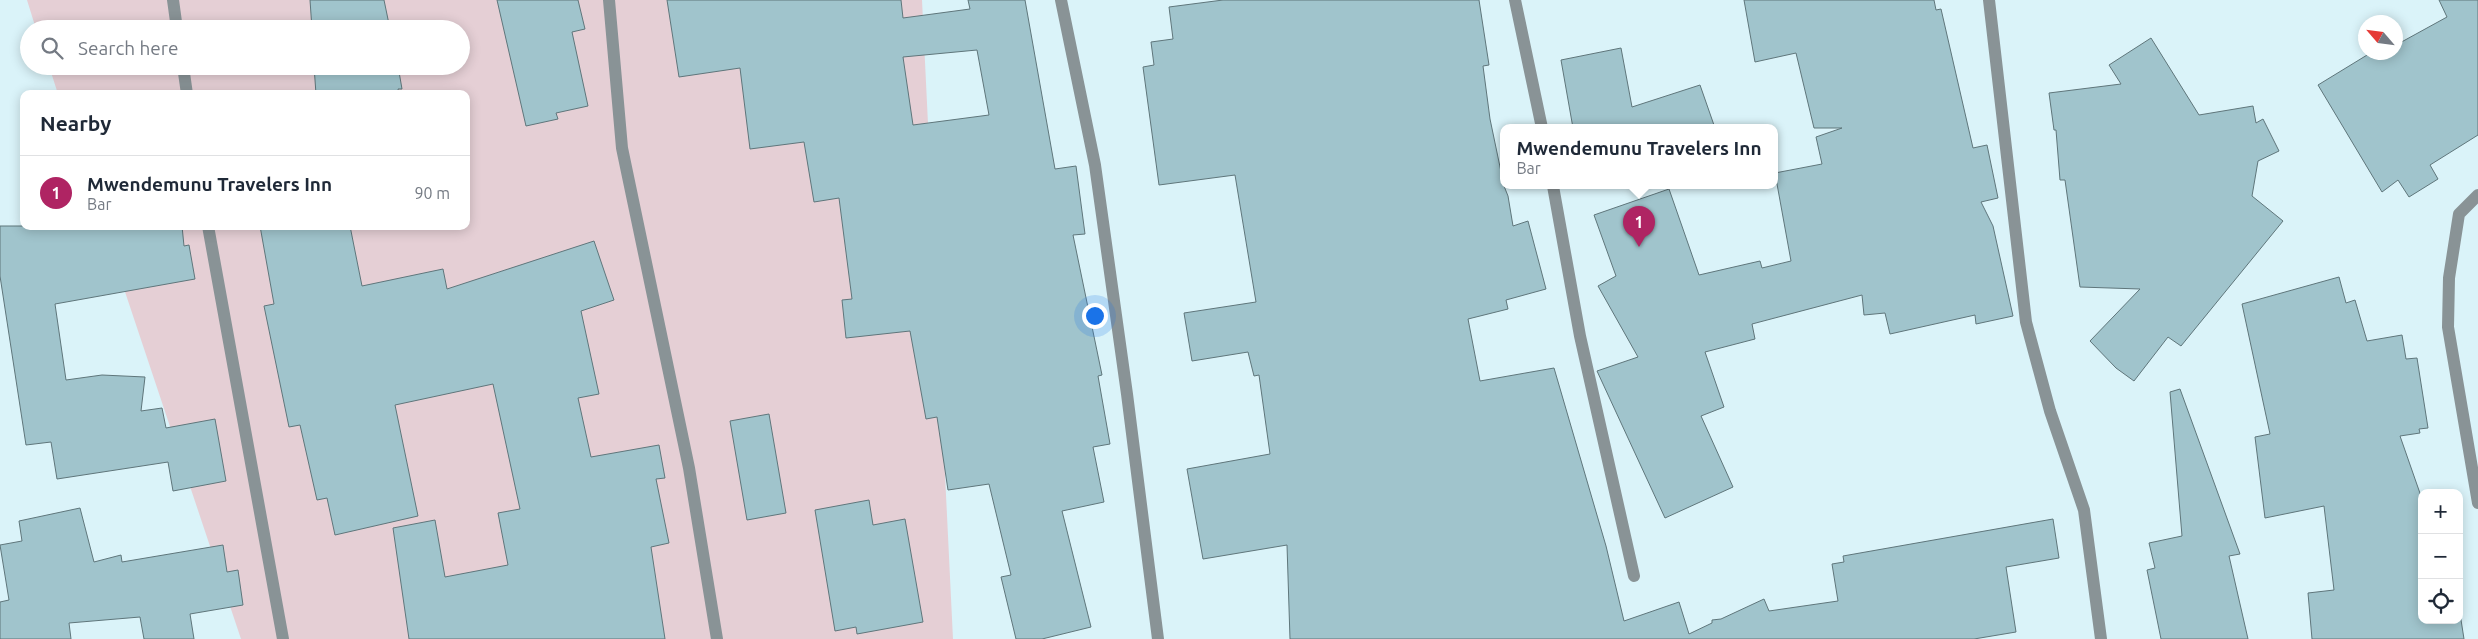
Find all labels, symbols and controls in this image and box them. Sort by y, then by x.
north arrow [2358,15,2403,60]
search box [20,20,470,75]
icon: search [38,34,66,62]
text: Search here [78,37,178,59]
text: Nearby [40,111,111,135]
popup [1500,124,1778,189]
text: Mwendemunu Travelers Inn [1516,137,1762,159]
text: Bar [1516,159,1541,177]
text: Mwendemunu Travelers Inn [87,173,332,195]
text: 1 [51,184,61,202]
text: 90 m [414,184,450,202]
text: Bar [87,195,111,213]
pin: 1 [1623,206,1655,247]
your location [1082,303,1108,329]
map controls [2418,489,2463,624]
button: + [2418,489,2463,534]
button: − [2418,534,2463,579]
button: locate [2418,579,2463,624]

